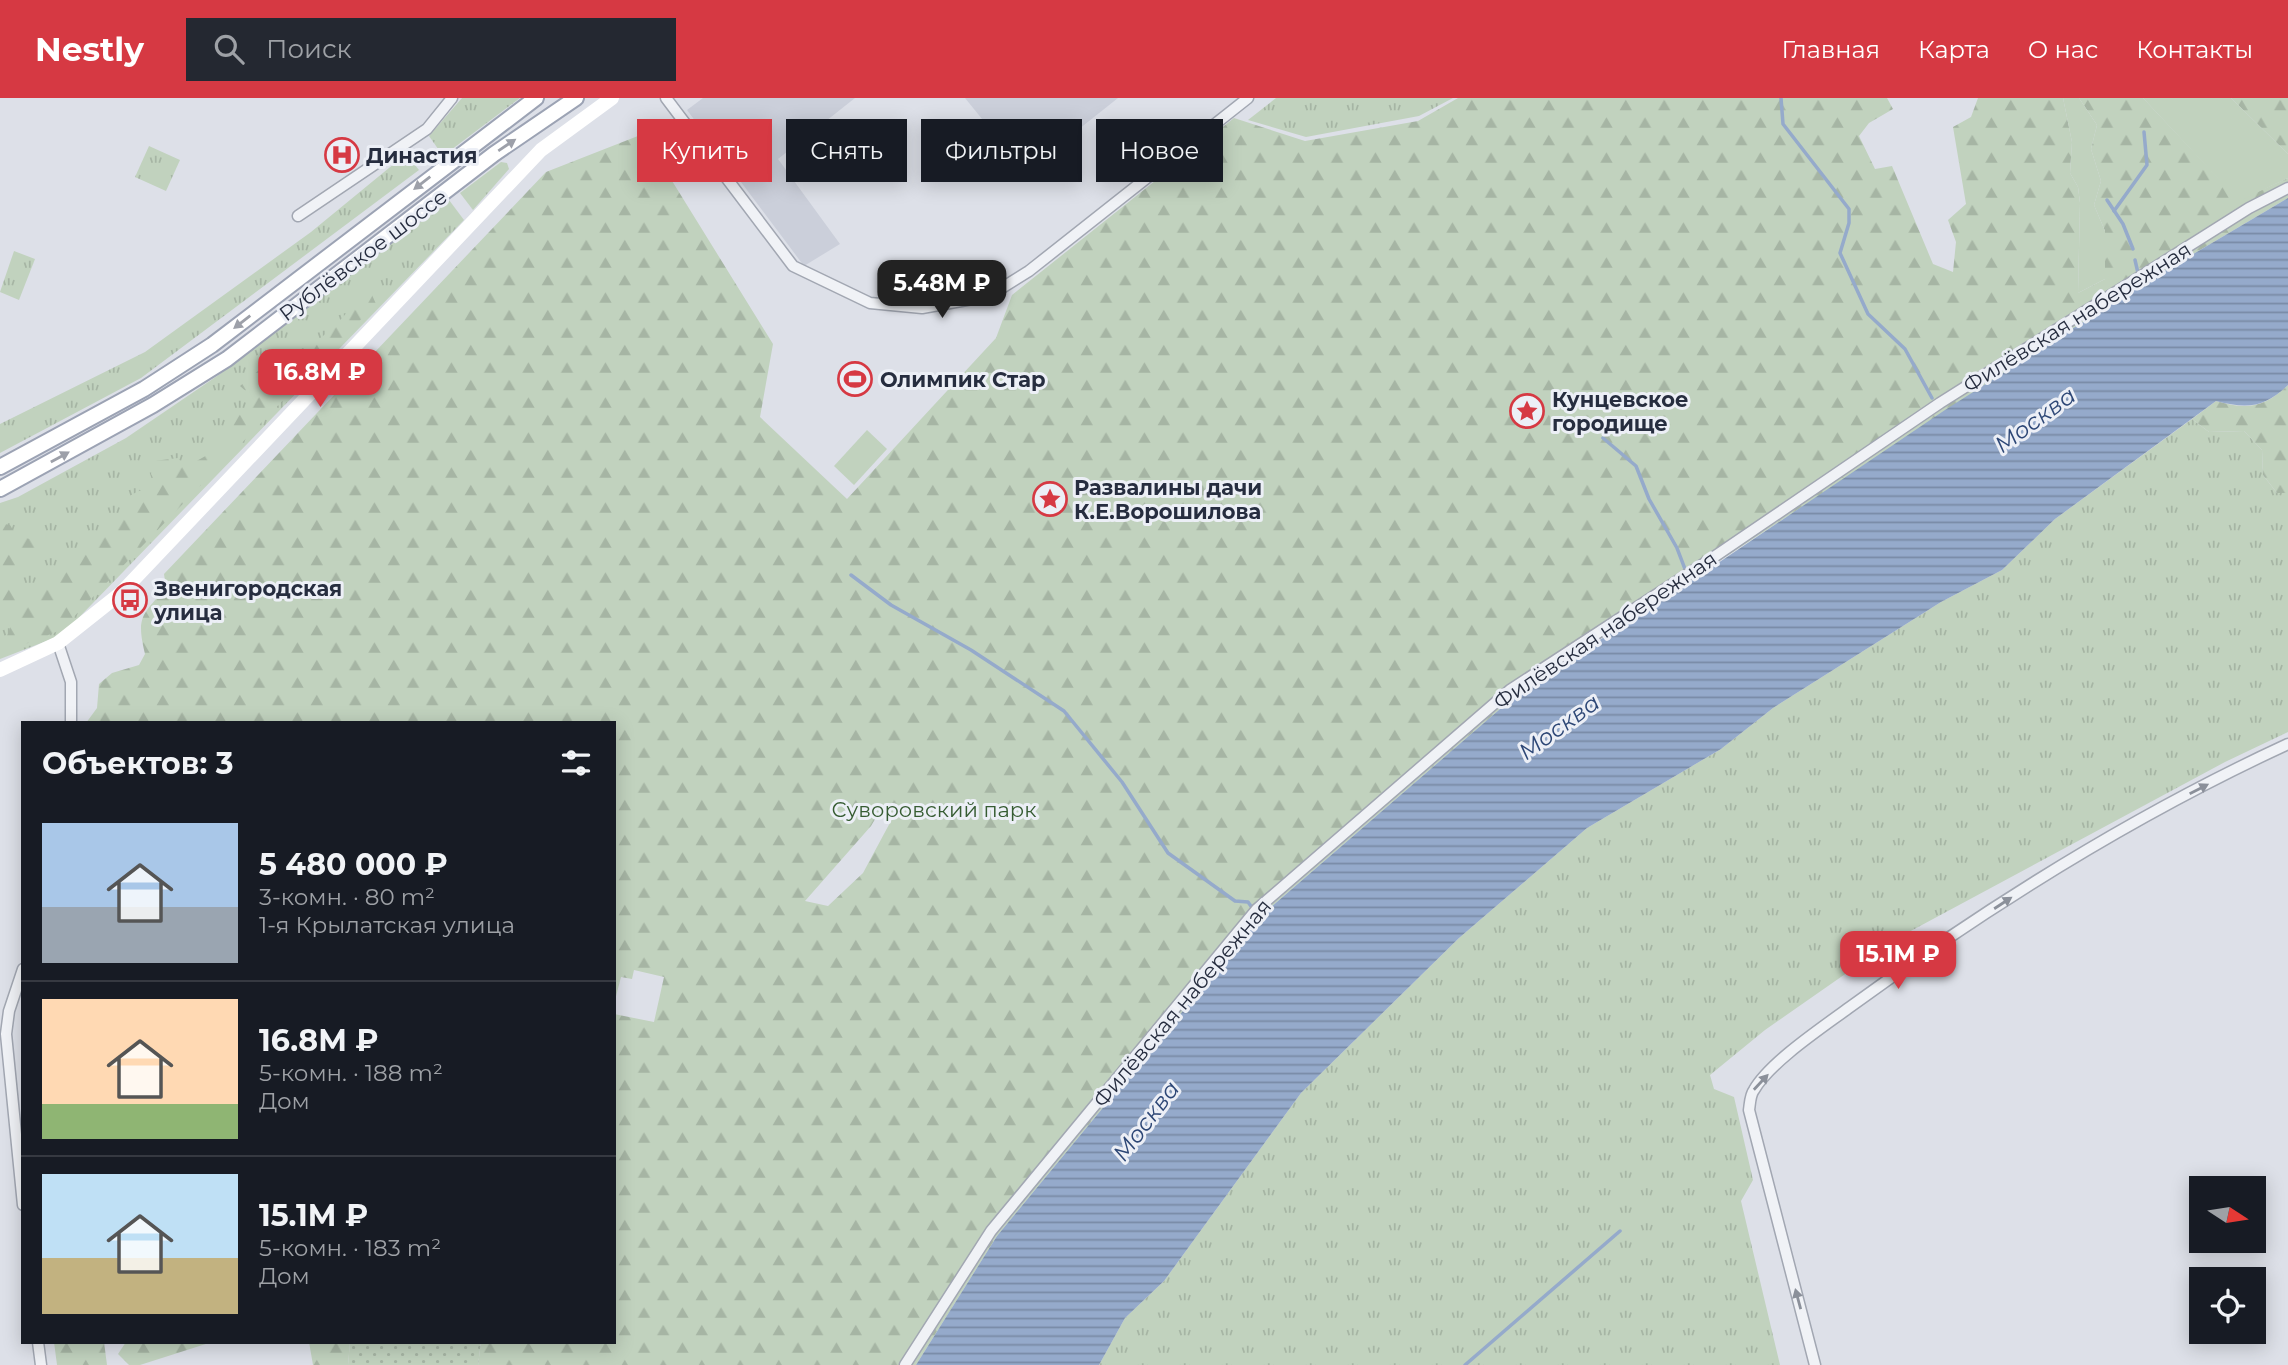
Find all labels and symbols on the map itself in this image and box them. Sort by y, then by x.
hospital icon: Династия [323,136,361,174]
one-way arrow [498,138,516,152]
place label: Династия [366,143,477,168]
one-way arrow [414,175,432,190]
street label: Рублёвское шоссе [274,184,452,326]
street label: Филёвская набережная [1959,236,2195,398]
pin: 5.48M ₽ [877,260,1007,320]
one-way arrow [234,314,252,329]
pin: 16.8M ₽ [255,350,385,409]
sports icon: Олимпик Стар [836,360,874,398]
place label: Олимпик Стар [880,367,1045,392]
water label: Москва [1989,381,2081,459]
place label: Кунцевское городище [1552,387,1688,436]
place icon: Кунцевское городище [1508,392,1546,430]
one-way arrow [50,451,70,463]
place label: Развалины дачи К.Е.Ворошилова [1074,475,1262,524]
place icon: Развалины дачи К.Е.Ворошилова [1031,480,1069,518]
street label: Филёвская набережная [1489,546,1721,714]
place label: Звенигородская улица [153,576,342,625]
bus stop icon: Звенигородская улица [111,581,149,619]
water label: Москва [1513,688,1605,766]
one-way arrow [2190,783,2210,795]
park label: Суворовский парк [832,797,1036,822]
street label: Филёвская набережная [1088,894,1276,1112]
one-way arrow [1993,897,2012,910]
pin: 15.1M ₽ [1833,932,1963,991]
one-way arrow [1753,1074,1769,1091]
water label: Москва [1107,1075,1185,1167]
north arrow [2189,1176,2266,1253]
one-way arrow [1792,1288,1803,1310]

